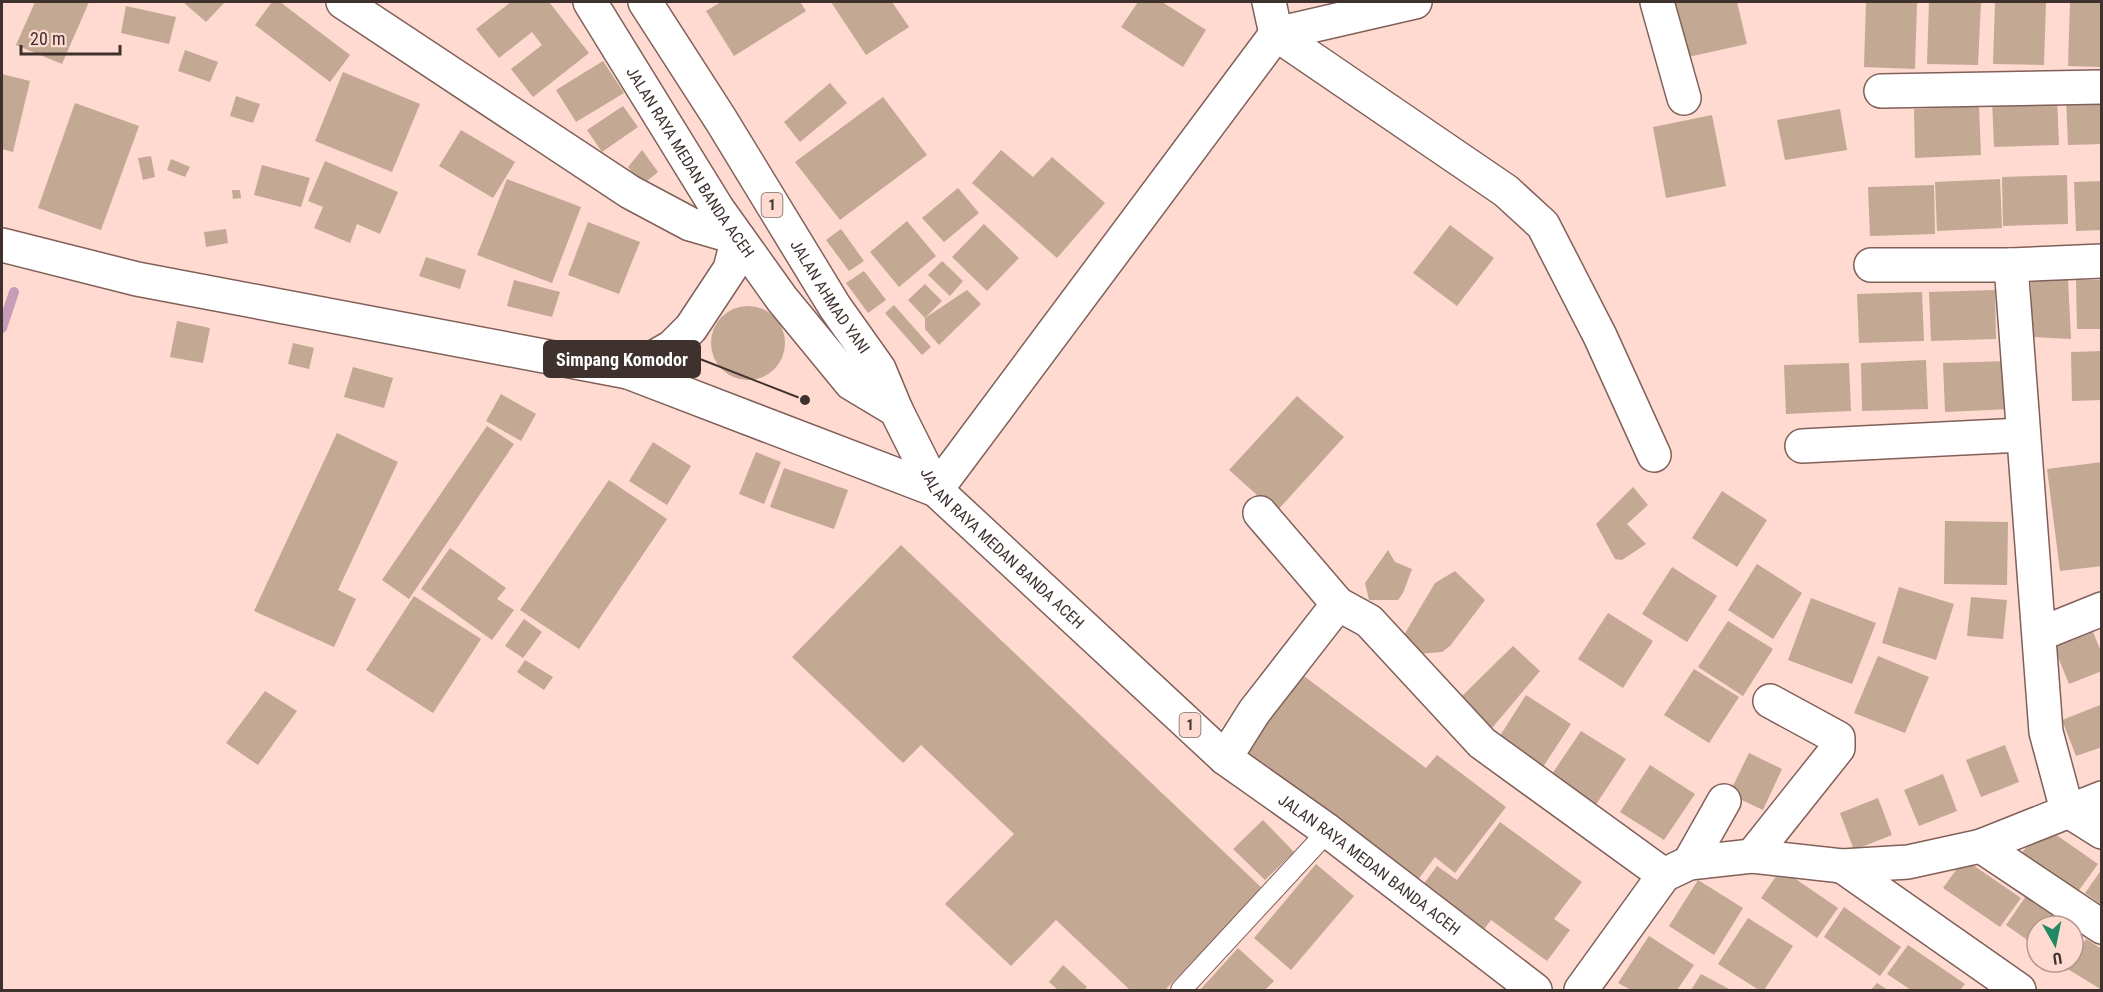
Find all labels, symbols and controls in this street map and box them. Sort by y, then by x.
scale bar [21,18,120,56]
text: 20 m [30,28,65,49]
street label: JALAN RAYA MEDAN BANDA ACEH [623,63,759,261]
road number: 1 [762,193,782,217]
street label: JALAN AHMAD YANI [787,236,874,357]
callout: Simpang Komodor [544,341,700,377]
text: Simpang Komodor [556,349,688,370]
street label: JALAN RAYA MEDAN BANDA ACEH [917,464,1088,632]
road number: 1 [1180,713,1200,737]
street label: JALAN RAYA MEDAN BANDA ACEH [1275,790,1464,939]
north arrow [2025,914,2085,974]
text: U [2051,948,2063,968]

